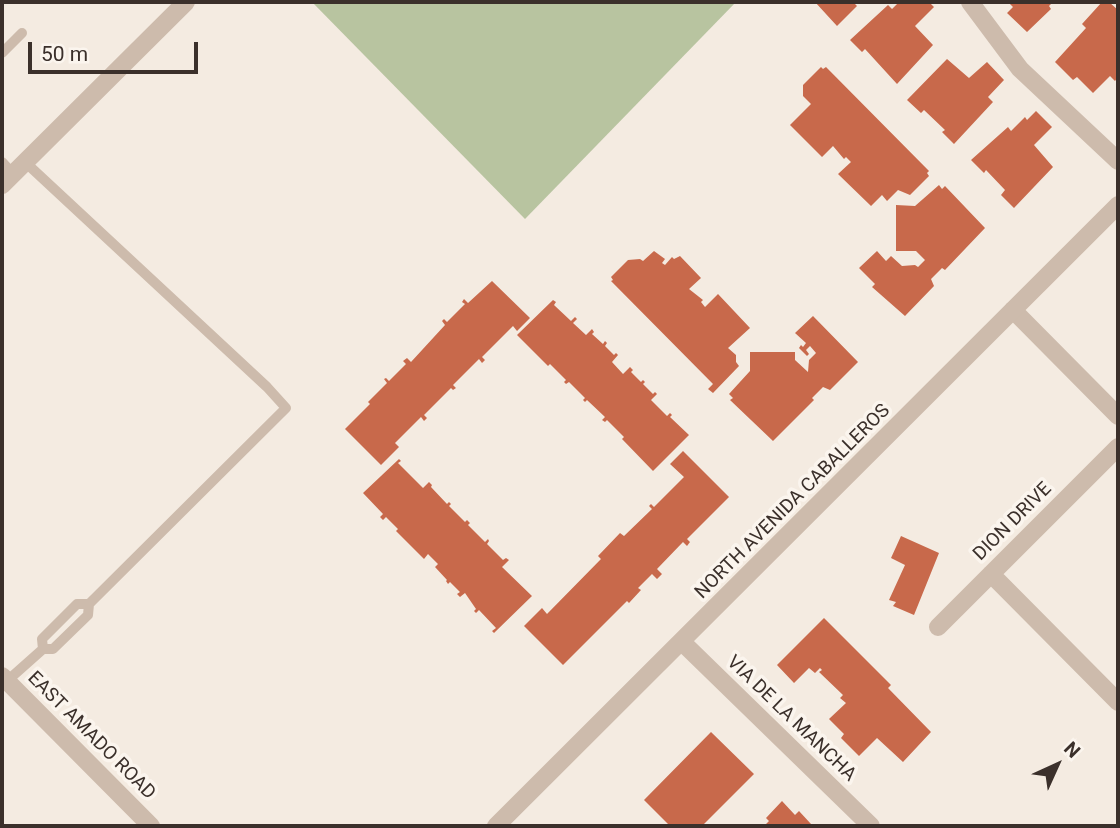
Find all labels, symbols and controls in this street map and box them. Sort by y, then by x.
scale bar [32,28,201,72]
text: 50 m [41,42,88,66]
street label: NORTH AVENIDA CABALLEROS [691,400,895,604]
street label: DION DRIVE [969,478,1057,566]
street label: VIA DE LA MANCHA [721,651,861,787]
street label: EAST AMADO ROAD [22,667,160,805]
north arrow [1022,730,1092,800]
text: N [1059,737,1085,763]

